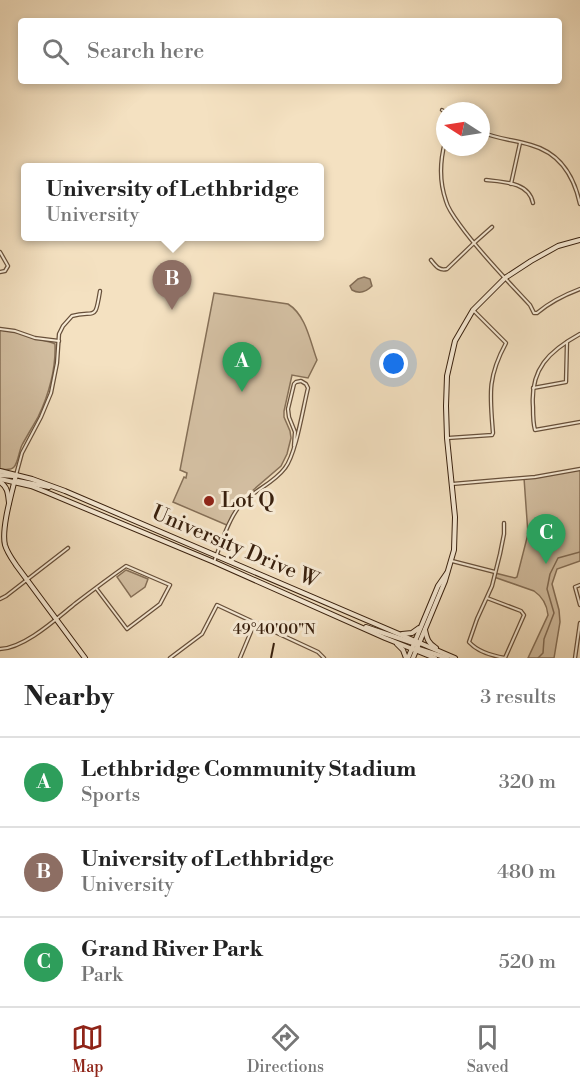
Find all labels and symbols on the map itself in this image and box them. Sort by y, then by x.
north arrow [436,102,490,156]
pin: B [152,260,192,310]
pin: A [222,342,262,392]
your location [379,349,408,378]
place label: Lot Q [221,488,275,514]
marker: Lot Q [202,494,216,508]
street label: University Drive W [148,500,323,594]
pin: C [526,514,566,564]
text: 49°40'00"N [233,620,315,639]

